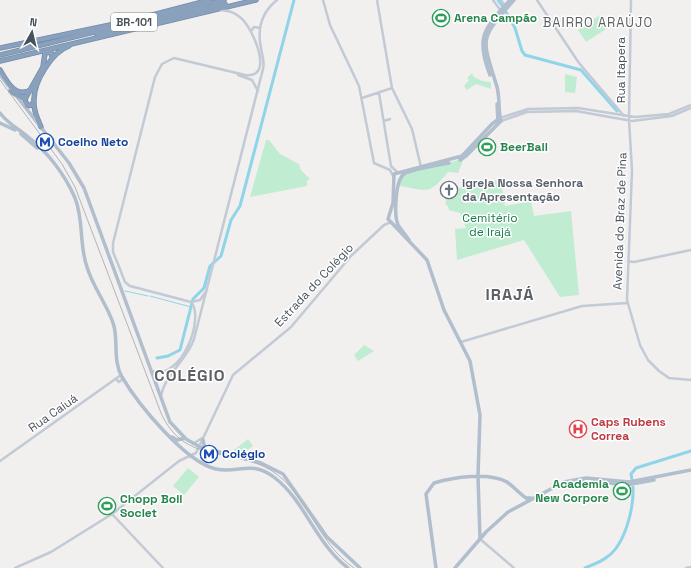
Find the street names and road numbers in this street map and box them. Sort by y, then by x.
road number: BR-101 [111,13,157,31]
street label: Rua Itapera [613,37,629,103]
street label: Avenida do Braz de Pina [610,152,630,290]
street label: Estrada do Colégio [271,240,357,330]
street label: Rua Caiuá [25,390,81,436]

